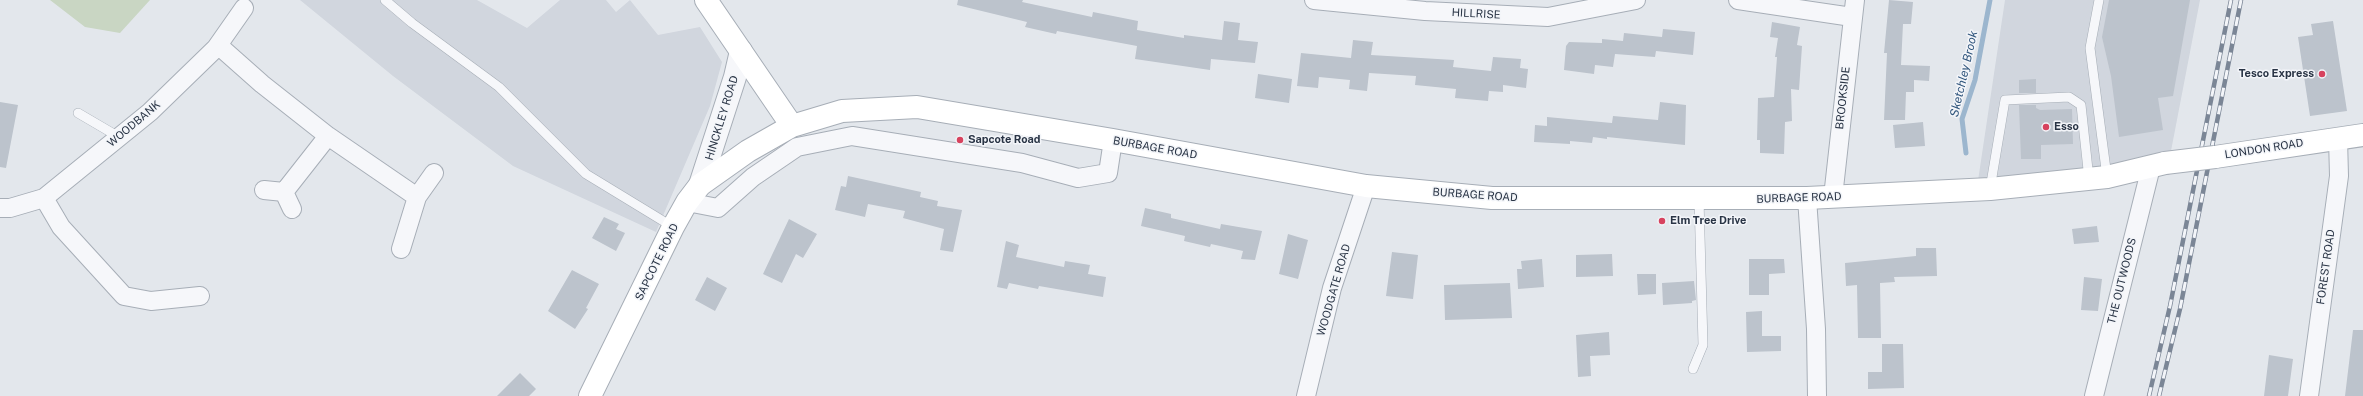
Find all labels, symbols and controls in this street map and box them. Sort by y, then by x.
street label: HILLRISE [1451,6,1501,22]
water label: Sketchley Brook [1947,29,1981,119]
street label: BROOKSIDE [1833,66,1853,130]
place label: Tesco Express [2239,67,2314,81]
marker: Tesco Express [2317,69,2327,79]
street label: HINCKLEY ROAD [703,74,741,162]
street label: WOODBANK [105,98,163,150]
place label: Esso [2054,120,2079,134]
marker: Esso [2041,122,2051,132]
place label: Sapcote Road [968,133,1040,147]
street label: BURBAGE ROAD [1112,134,1198,162]
marker: Sapcote Road [955,135,965,145]
street label: LONDON ROAD [2224,136,2304,162]
street label: BURBAGE ROAD [1432,185,1518,205]
street label: BURBAGE ROAD [1756,190,1842,206]
place label: Elm Tree Drive [1670,214,1746,228]
marker: Elm Tree Drive [1657,216,1667,226]
street label: SAPCOTE ROAD [633,221,681,303]
street label: FOREST ROAD [2314,229,2338,305]
street label: THE OUTWOODS [2105,237,2139,325]
street label: WOODGATE ROAD [1314,242,1354,338]

